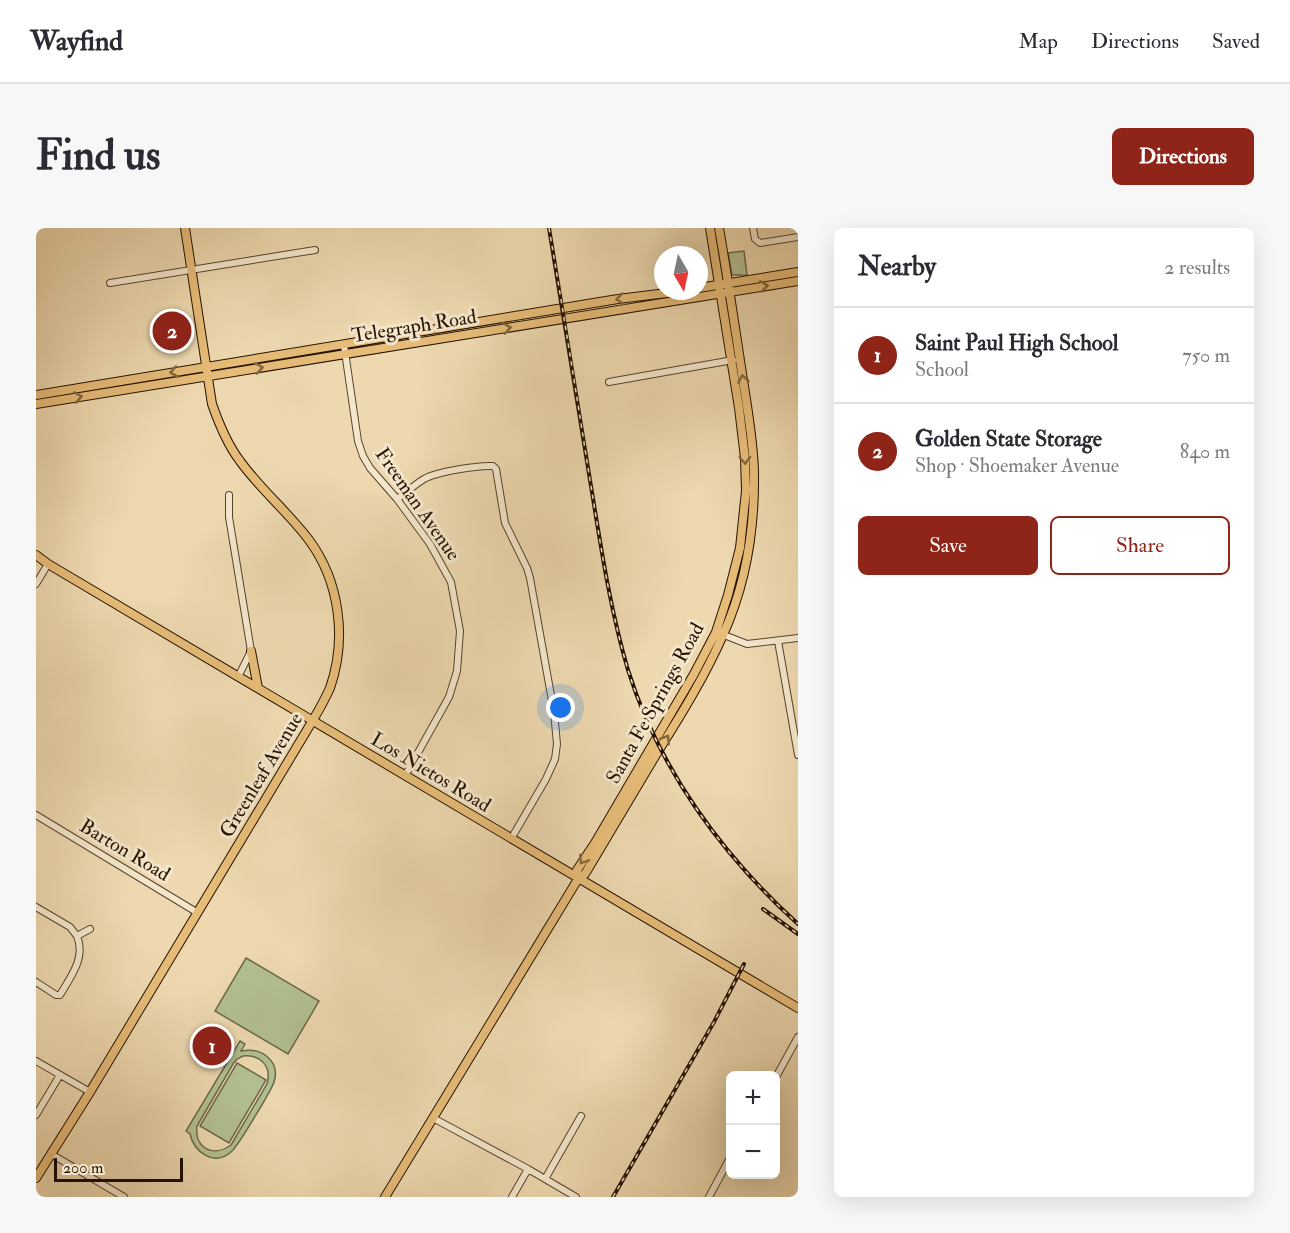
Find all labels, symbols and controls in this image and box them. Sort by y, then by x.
text: Wayfind [30,24,123,59]
text: Map [1018,28,1058,55]
text: Directions [1091,28,1179,55]
text: Saved [1212,28,1260,55]
button: Directions [1112,128,1254,185]
text: Find us [36,130,160,182]
north arrow [654,246,708,300]
text: Nearby [858,251,936,283]
text: 2 results [1164,255,1230,280]
one-way arrow [759,281,768,293]
one-way arrow [616,293,625,305]
street label: Telegraph Road [350,304,479,349]
pin: 2 [152,308,192,354]
one-way arrow [502,322,512,334]
text: Saint Paul High School [915,329,1118,357]
text: 1 [874,343,881,368]
text: 750 m [1182,343,1230,368]
text: School [915,357,969,382]
one-way arrow [253,362,263,375]
one-way arrow [169,365,179,378]
one-way arrow [737,375,750,385]
one-way arrow [73,391,83,404]
text: Golden State Storage [915,425,1102,453]
text: 2 [872,439,883,464]
text: 840 m [1180,439,1230,464]
street label: Freeman Avenue [370,443,466,565]
text: Shop · Shoemaker Avenue [915,453,1119,478]
one-way arrow [738,456,751,465]
button: Save [858,516,1038,575]
button: Share [1050,516,1230,575]
street label: Santa Fe Springs Road [600,618,711,788]
your location [546,693,575,722]
street label: Greenleaf Avenue [214,708,308,842]
street label: Los Nietos Road [366,726,496,818]
one-way arrow [659,735,670,746]
street label: Barton Road [75,813,175,887]
one-way arrow [579,854,591,864]
pin: 1 [192,1024,231,1068]
map controls [726,1071,780,1179]
button: + [726,1071,780,1125]
button: − [726,1125,780,1179]
scale bar [54,1155,183,1182]
text: 200 m [63,1158,103,1178]

